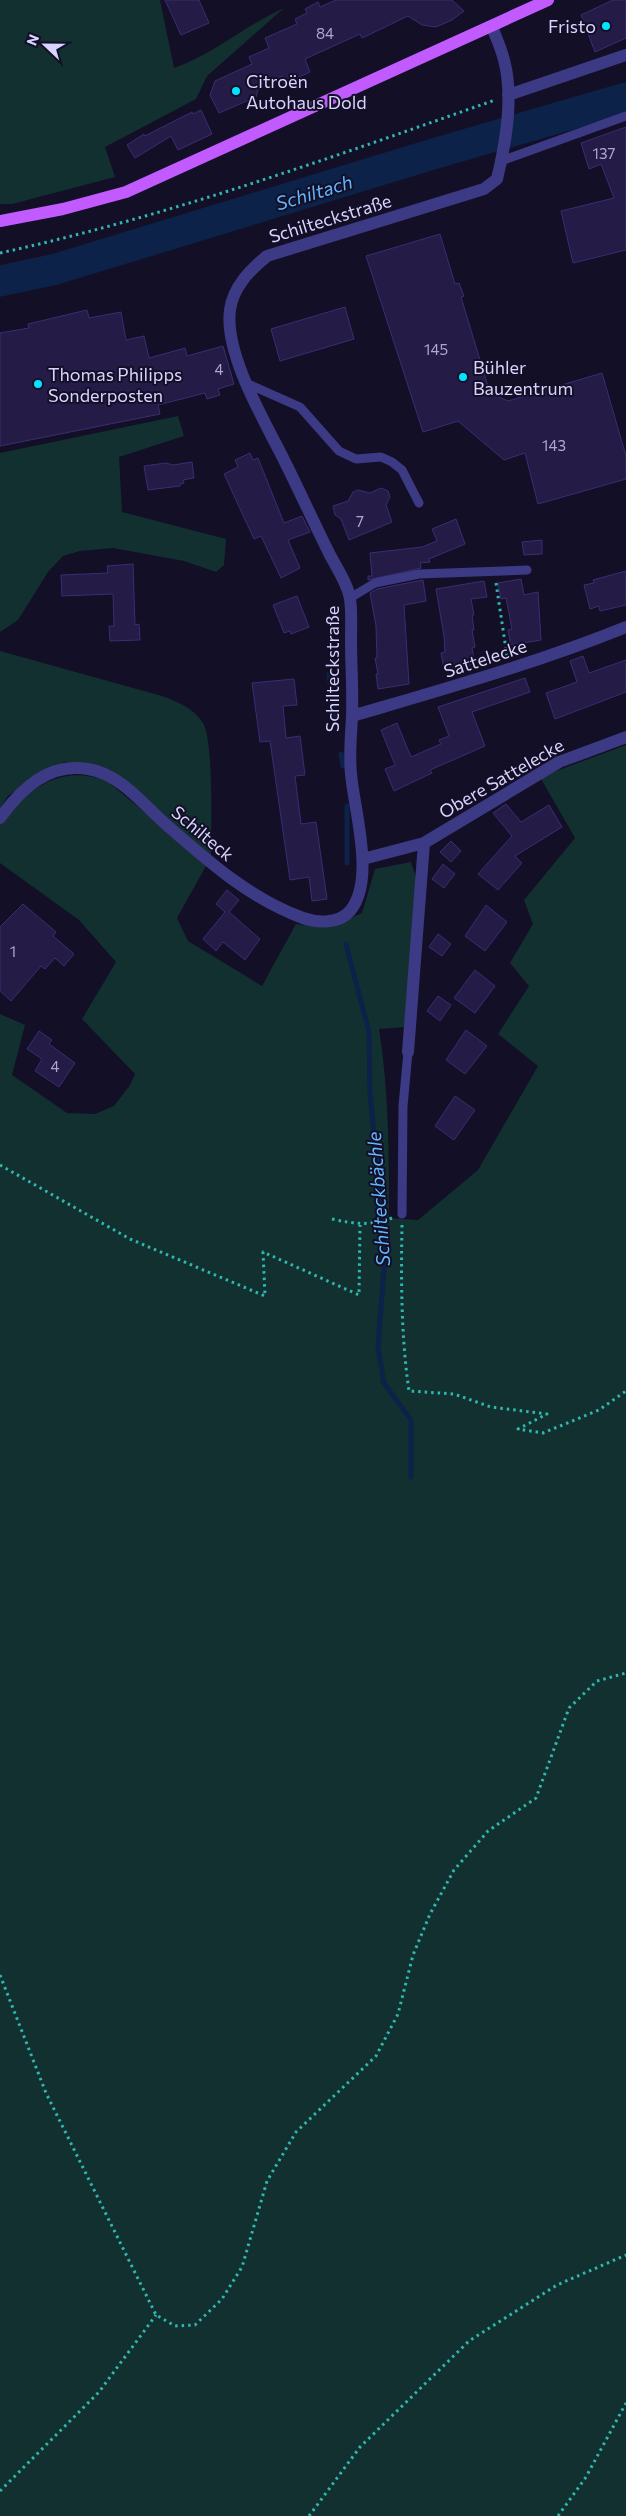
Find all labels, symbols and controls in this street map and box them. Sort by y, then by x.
place label: Fristo [548,15,596,37]
north arrow [20,20,70,70]
marker: Fristo [600,20,612,32]
house number: 84 [316,24,334,42]
text: N [23,32,42,48]
place label: Citroën Autohaus Dold [246,70,367,113]
marker: Citroën Autohaus Dold [230,85,242,97]
house number: 137 [593,144,615,162]
water label: Schiltach [273,169,355,215]
street label: Schilteckstraße [266,189,394,247]
house number: 145 [424,340,448,358]
place label: Bühler Bauzentrum [473,356,573,399]
house number: 4 [215,360,224,378]
place label: Thomas Philipps Sonderposten [48,363,182,406]
marker: Bühler Bauzentrum [457,371,469,383]
marker: Thomas Philipps Sonderposten [32,378,44,390]
house number: 143 [542,436,566,454]
house number: 7 [356,512,364,530]
street label: Schilteckstraße [321,606,343,732]
street label: Sattelecke [441,634,529,682]
street label: Obere Sattelecke [435,733,567,823]
street label: Schilteck [167,801,239,865]
house number: 1 [10,942,16,960]
house number: 4 [51,1057,60,1075]
water label: Schilteckbächle [362,1131,394,1267]

